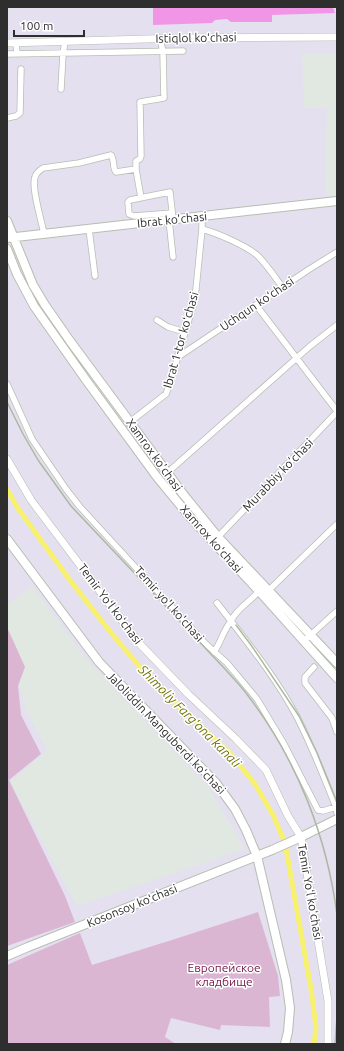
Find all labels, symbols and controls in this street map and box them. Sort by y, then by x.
scale bar [14,12,84,38]
text: 100 m [20,19,53,32]
street label: Istiqlol koʻchasi [155,30,237,45]
street label: Ibrat ko'chasi [136,209,208,230]
street label: Uchqun koʻchasi [217,274,296,333]
street label: Ibrat 1-tor koʻchasi [161,290,201,390]
street label: Xamrox ko'chasi [124,416,185,494]
street label: Murabbiy ko‘chasi [240,436,316,514]
street label: Xamrox koʻchasi [178,502,245,575]
street label: Temir Yoʻl koʻchasi [76,561,145,647]
street label: Temir yo'l ko'chasi [132,563,207,644]
water label: Shimoliy Fargʻona kanali [135,661,244,770]
street label: Jaloliddin Manguberdi koʻchasi [104,669,228,797]
street label: Temir Yoʻl koʻchasi [296,843,325,941]
street label: Kosonsoy koʻchasi [85,881,179,930]
park label: Европейское кладбище [187,961,261,988]

